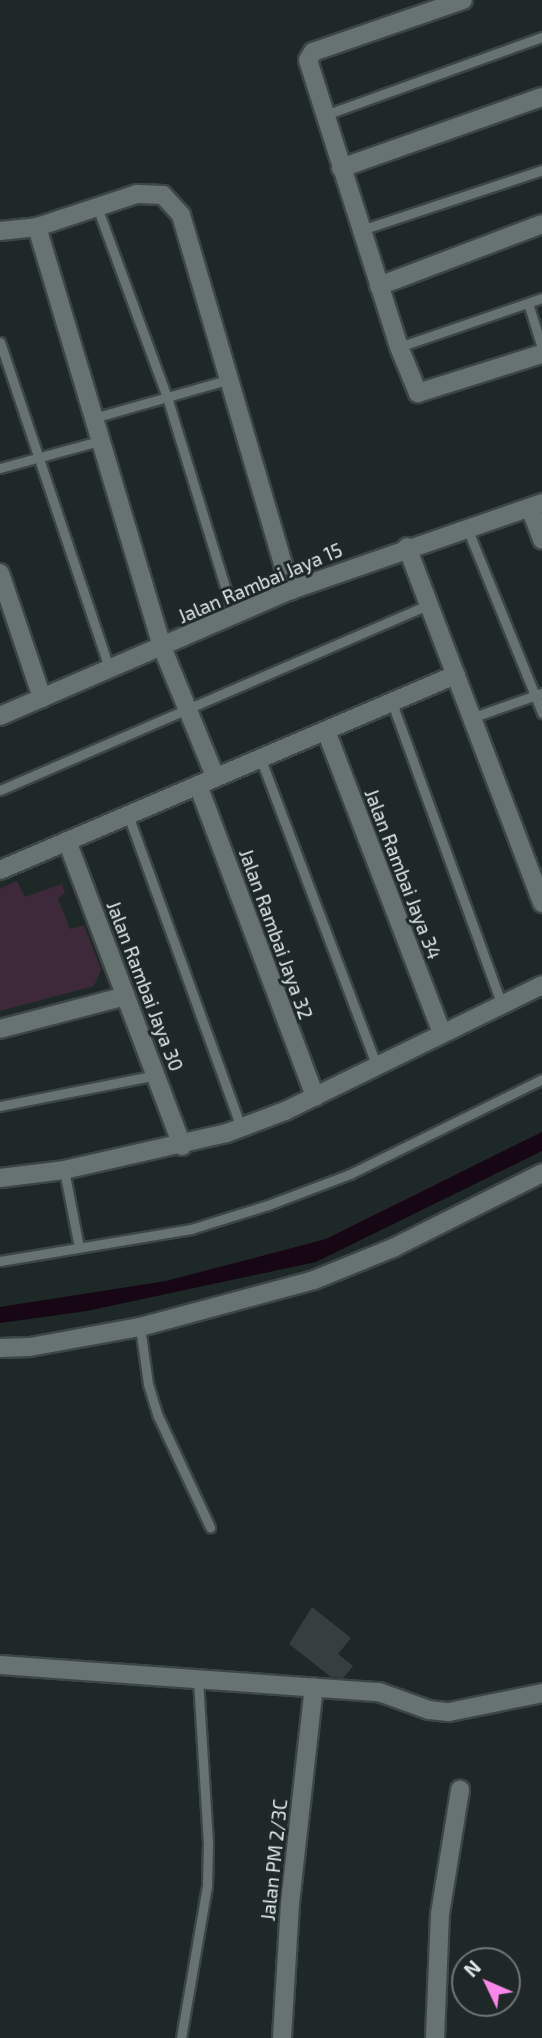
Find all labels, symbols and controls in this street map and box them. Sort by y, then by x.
street label: Jalan Rambai Jaya 15 [174,538,346,628]
street label: Jalan Rambai Jaya 34 [360,785,446,963]
street label: Jalan Rambai Jaya 32 [235,846,317,1022]
street label: Jalan Rambai Jaya 30 [102,898,188,1074]
street label: Jalan PM 2/3C [256,1798,292,1922]
north arrow [451,1947,521,2017]
text: N [459,1956,485,1981]

